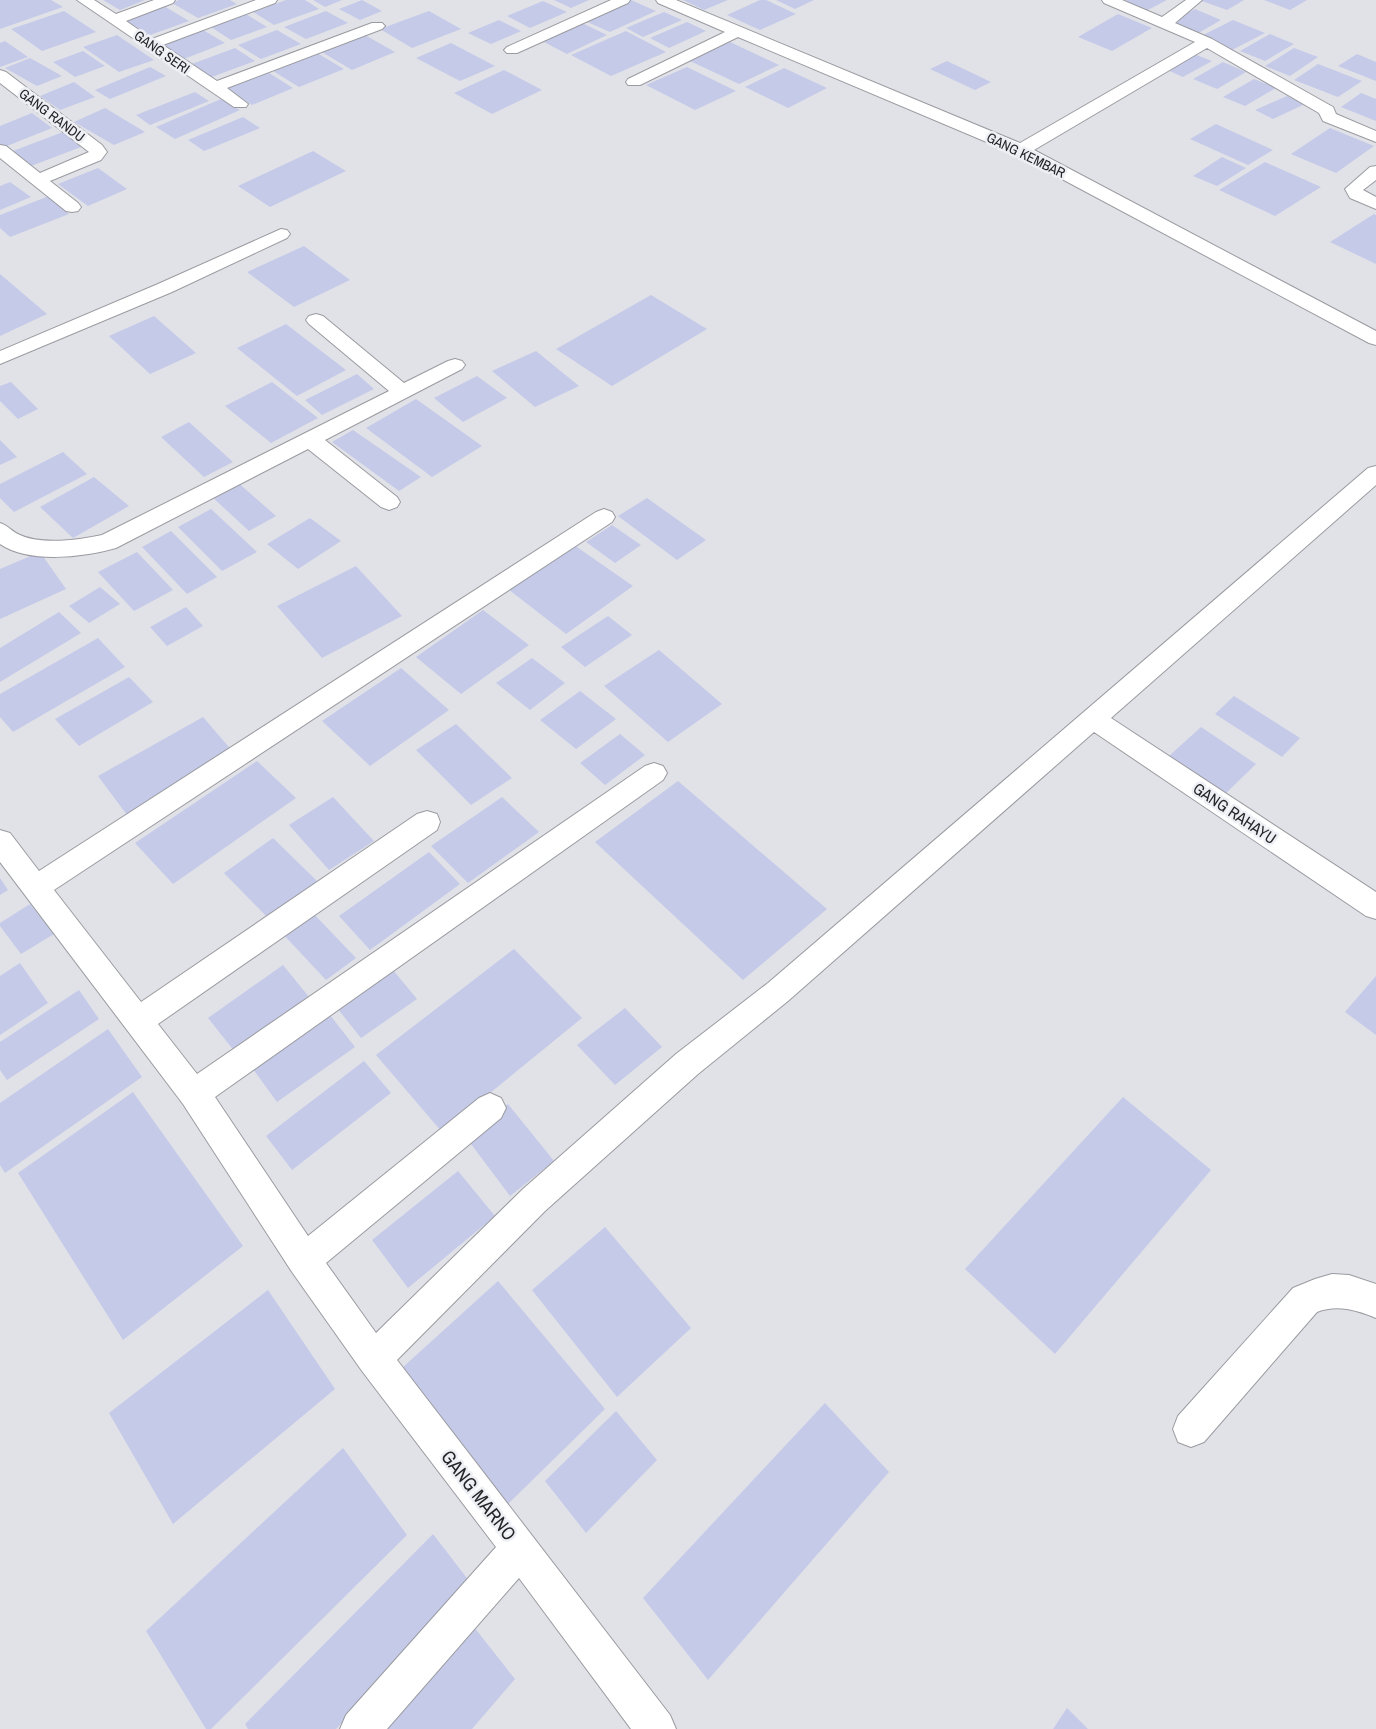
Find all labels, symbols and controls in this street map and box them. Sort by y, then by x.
street label: GANG SERI [131,26,193,78]
street label: GANG RANDU [16,84,88,146]
street label: GANG KEMBAR [984,128,1068,182]
street label: GANG RAHAYU [1189,777,1281,849]
street label: GANG MARNO [435,1444,523,1546]

